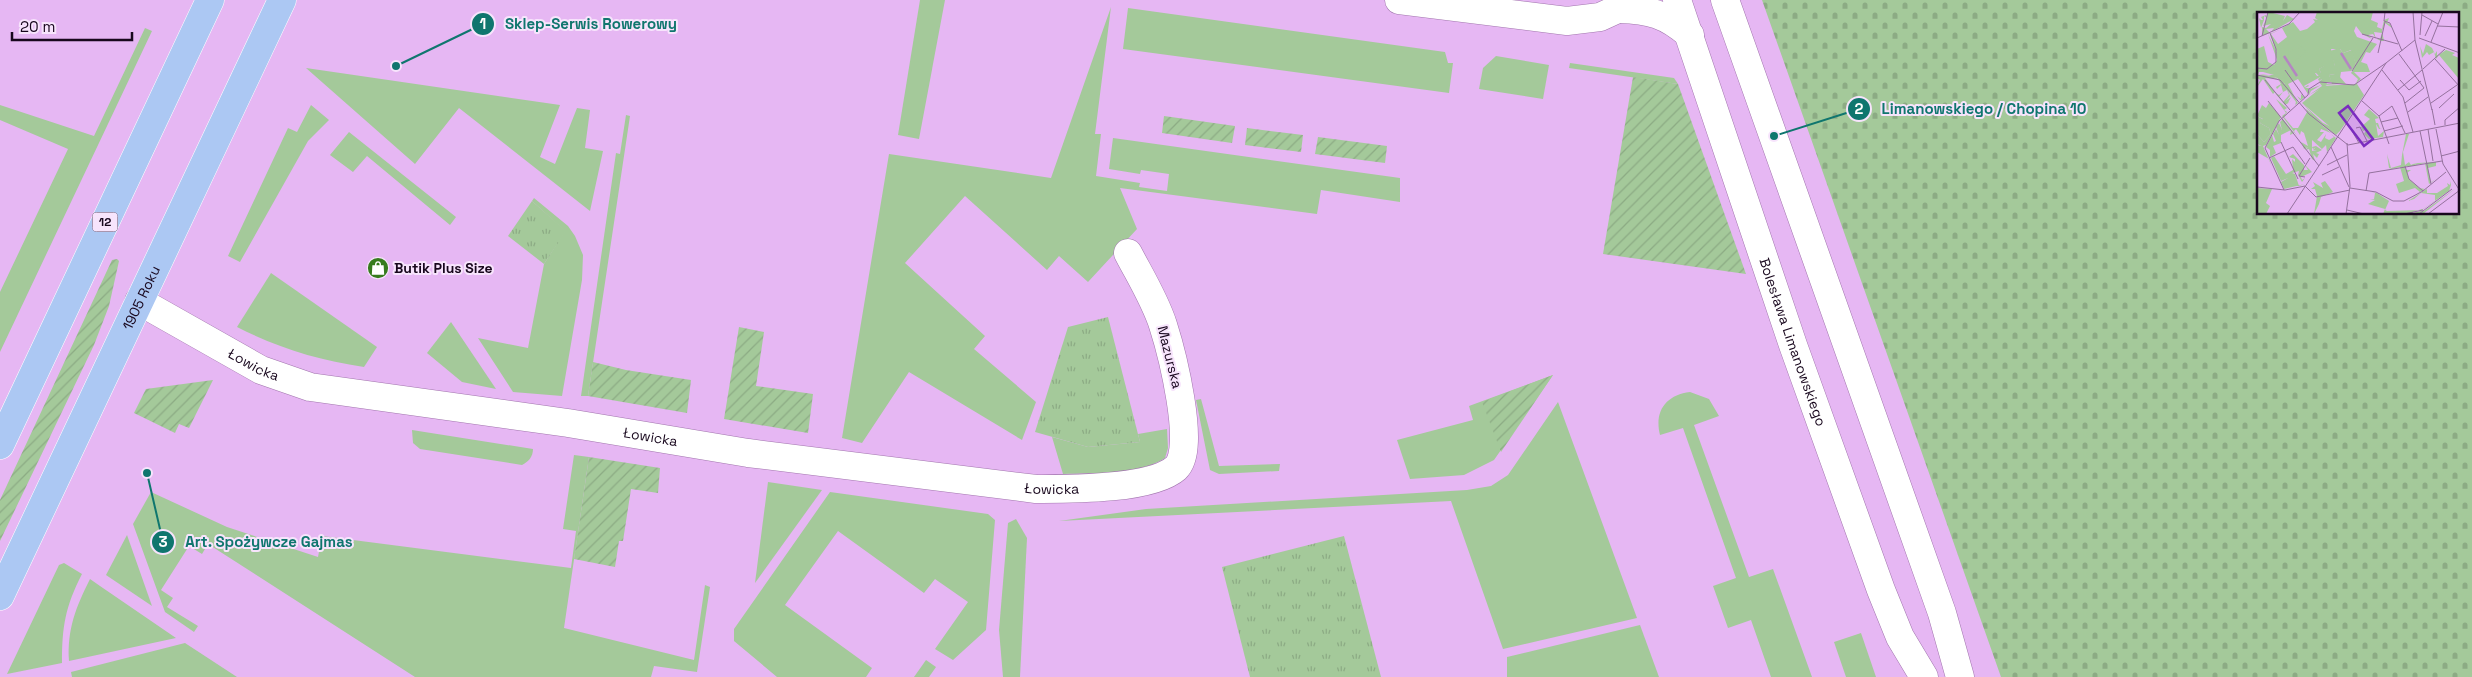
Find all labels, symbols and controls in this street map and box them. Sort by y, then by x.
callout: Sklep-Serwis Rowerowy [470,9,687,39]
scale bar [12,10,132,42]
inset map [2257,12,2460,215]
text: 1 [480,14,486,33]
text: Sklep-Serwis Rowerowy [505,14,677,33]
text: 20 m [20,17,55,36]
callout: Limanowskiego / Chopina 10 [1847,94,2097,124]
text: 2 [1855,99,1864,118]
text: Limanowskiego / Chopina 10 [1882,99,2086,118]
road number: 12 [92,212,118,232]
shop icon: Butik Plus Size [366,256,390,280]
street label: Bolesława Limanowskiego [1755,256,1830,428]
place label: Butik Plus Size [394,259,493,277]
street label: 1905 Roku [118,263,164,333]
street label: Mazurska [1154,324,1186,390]
street label: Łowicka [225,344,281,385]
street label: Łowicka [622,423,679,450]
street label: Łowicka [1023,479,1079,498]
callout: Art. Spożywcze Gajmas [150,527,363,557]
text: 3 [158,532,168,551]
text: Art. Spożywcze Gajmas [185,532,353,551]

